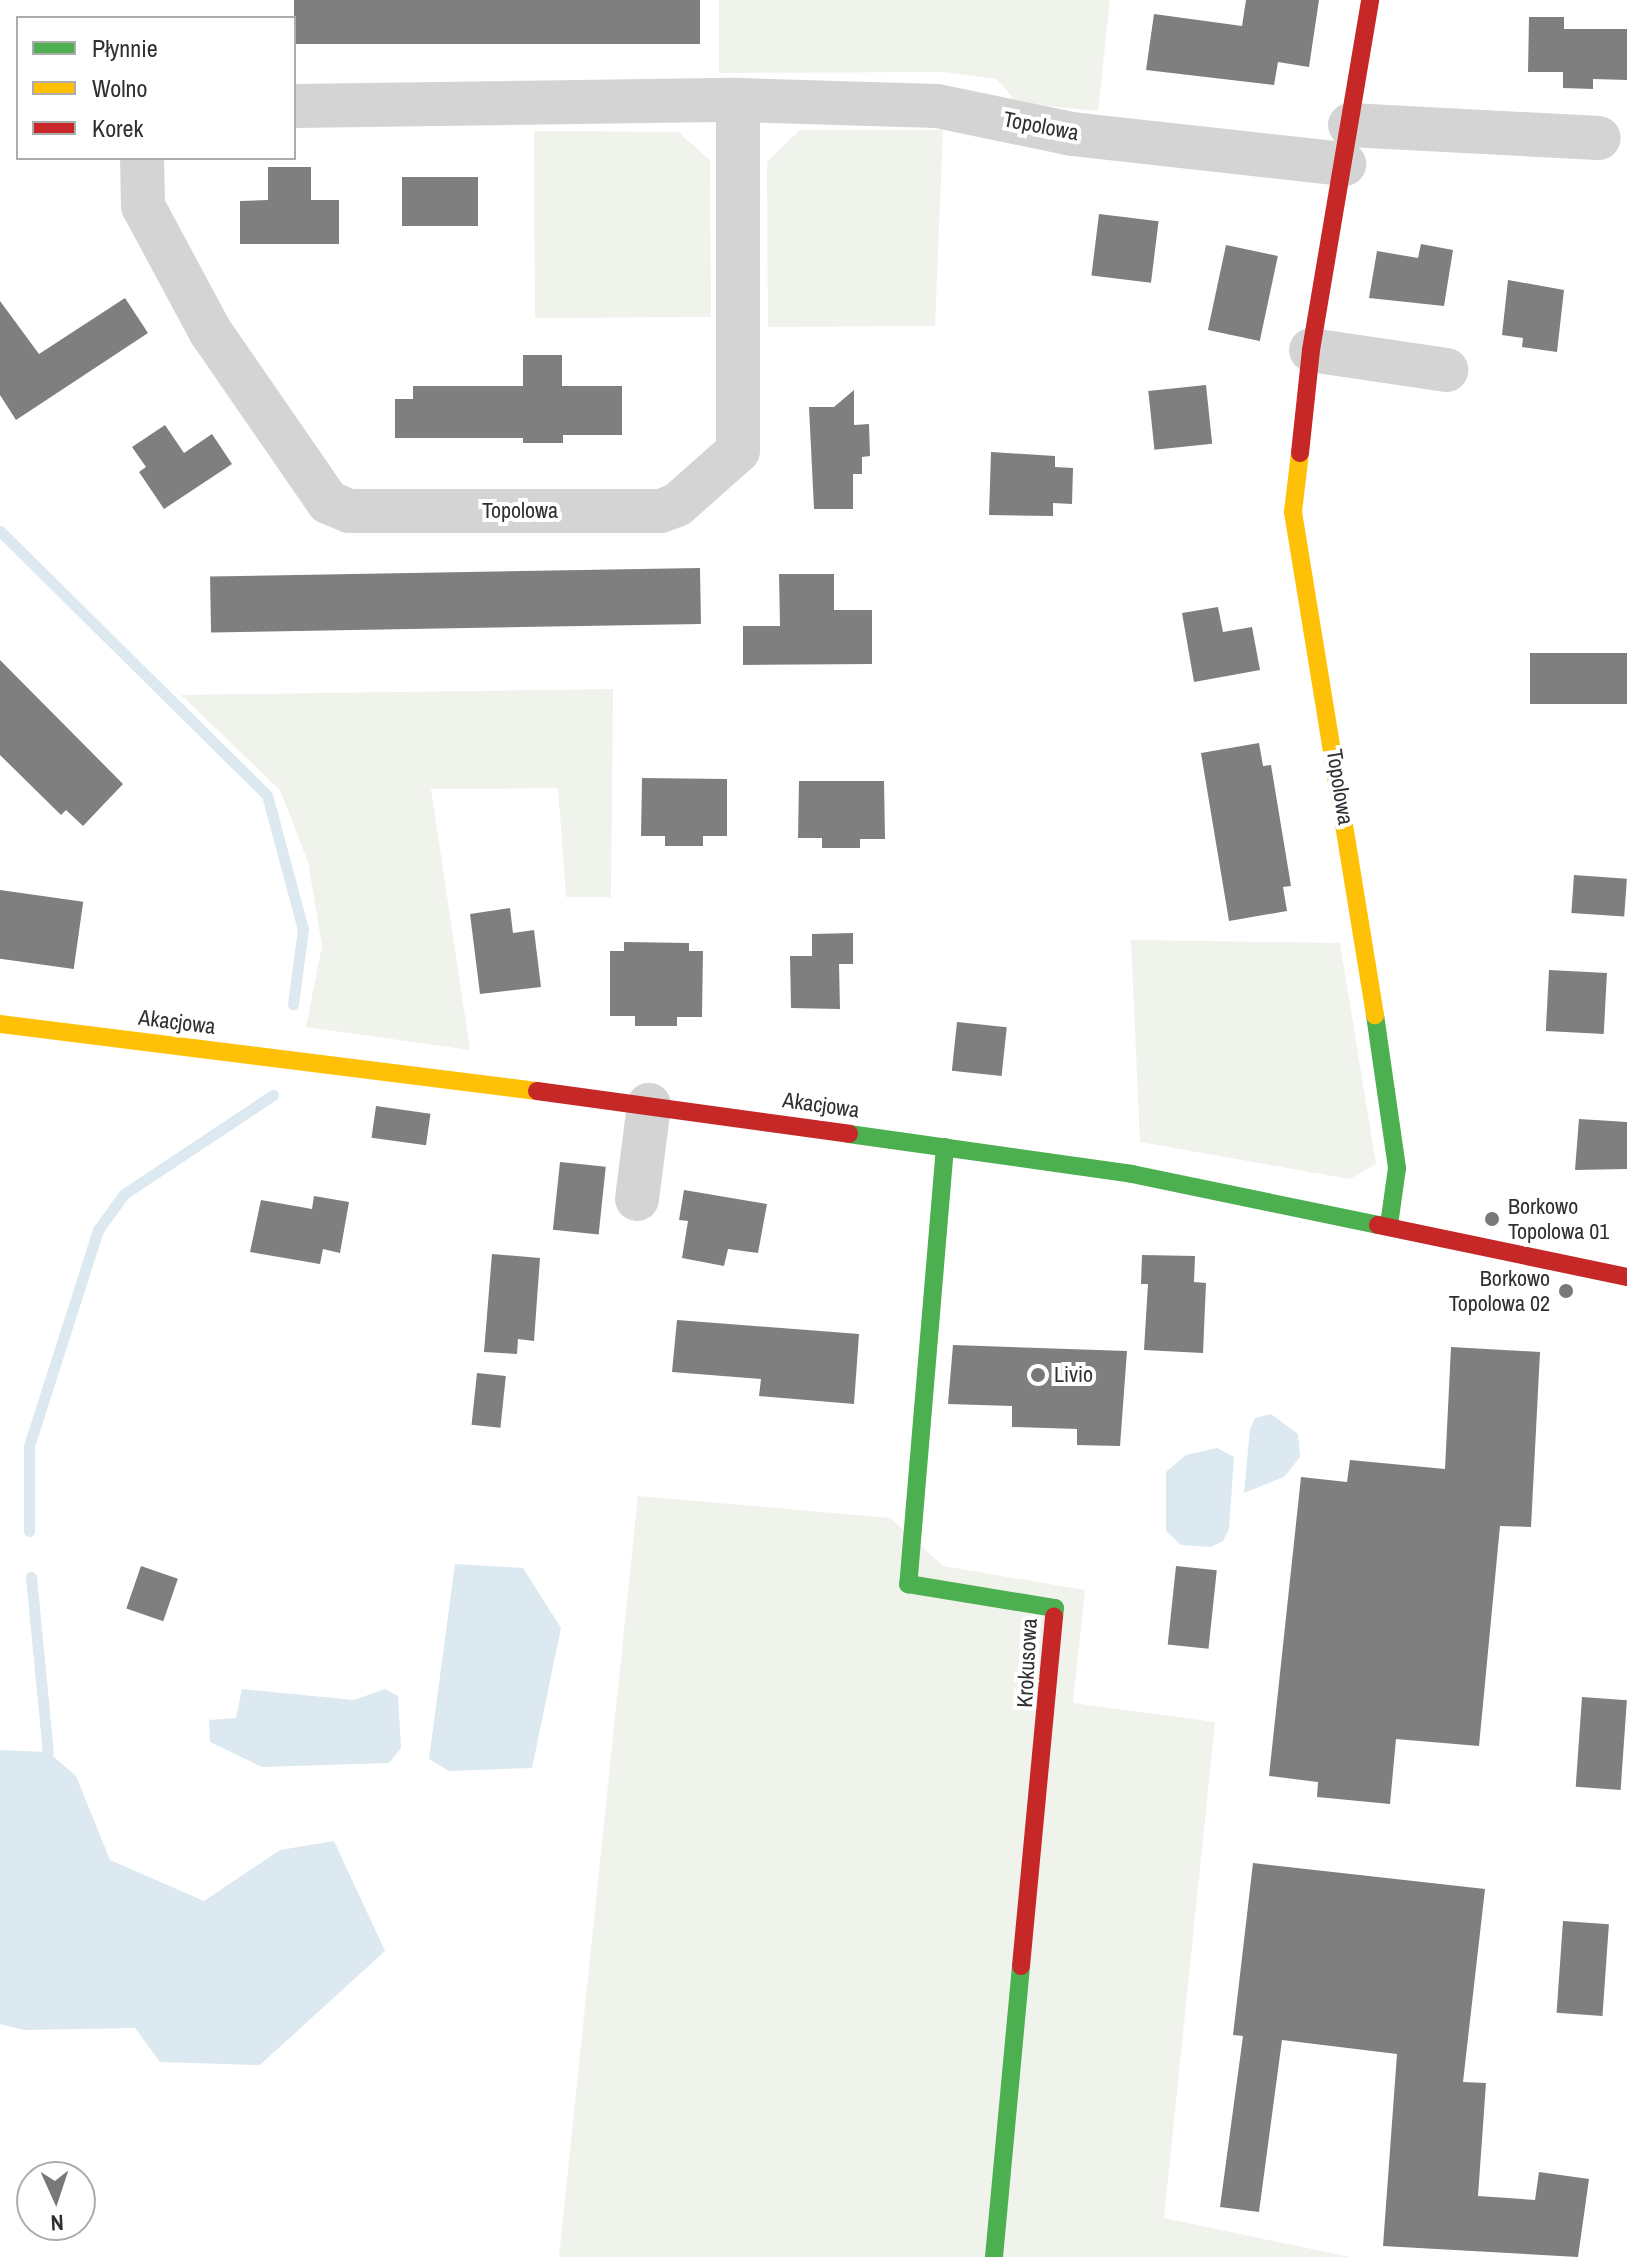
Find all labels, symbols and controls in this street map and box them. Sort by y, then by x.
legend [16,16,296,160]
text: Płynnie [92,32,158,64]
text: Wolno [92,72,147,104]
street label: Topolowa [1001,106,1081,146]
text: Korek [92,112,143,144]
street label: Topolowa [482,498,558,524]
street label: Topolowa [1321,747,1359,827]
street label: Akacjowa [137,1004,217,1040]
street label: Akacjowa [781,1087,861,1123]
place label: Borkowo Topolowa 01 [1508,1193,1609,1244]
marker: Borkowo Topolowa 01 [1483,1210,1501,1228]
place label: Borkowo Topolowa 02 [1449,1265,1550,1316]
marker: Borkowo Topolowa 02 [1557,1282,1575,1300]
place label: Livio [1054,1362,1093,1388]
marker: Livio [1029,1366,1047,1384]
street label: Krokusowa [1011,1618,1043,1708]
north arrow [16,2161,96,2241]
text: N [50,2208,64,2238]

